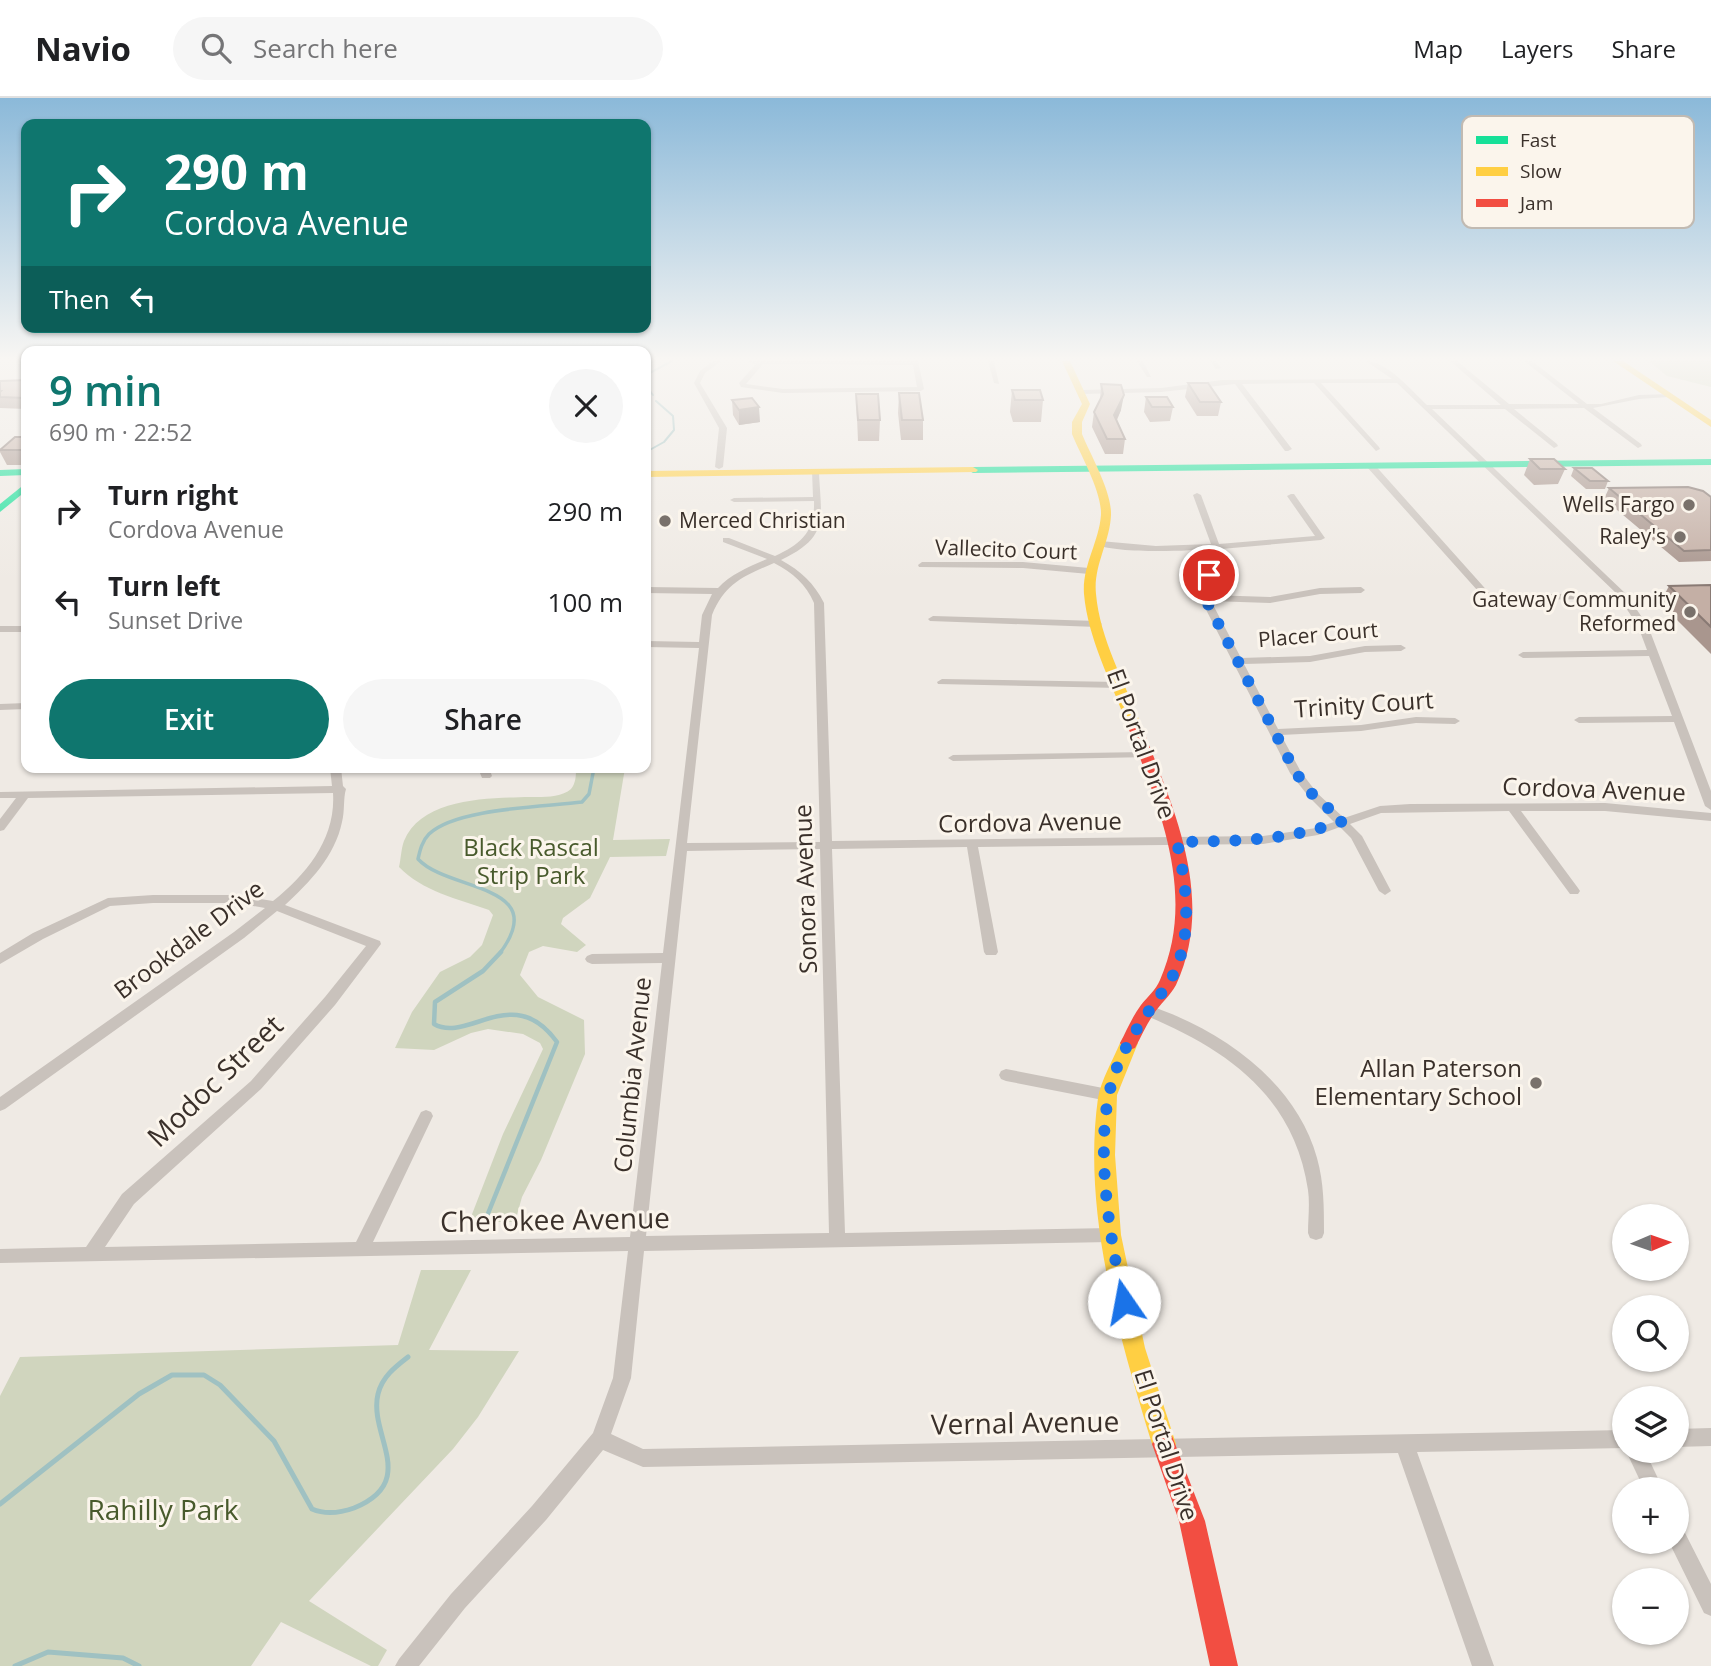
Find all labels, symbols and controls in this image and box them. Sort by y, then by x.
search box [173,17,663,80]
text: Navio [35,26,131,71]
icon: search [197,29,235,67]
text: Search here [253,30,398,66]
text: Map [1413,32,1463,65]
text: Layers [1501,32,1574,65]
text: Share [1612,32,1676,65]
legend [1462,116,1694,228]
text: Fast [1520,127,1556,153]
text: 290 m [164,138,309,204]
icon: right [49,147,140,238]
text: Slow [1520,158,1562,184]
text: Jam [1518,190,1553,216]
text: Cordova Avenue [164,201,409,244]
icon: left [124,280,162,318]
text: Then [49,281,110,317]
text: 9 min [49,361,162,418]
button: close [549,369,623,443]
text: 690 m · 22:52 [49,416,192,448]
text: Turn right [108,477,239,513]
place label: Wells Fargo [1563,490,1675,518]
icon: right [49,492,87,530]
text: 290 m [548,493,623,529]
marker: Wells Fargo [1681,497,1697,513]
place label: Merced Christian [679,506,846,534]
text: Cordova Avenue [108,513,284,545]
marker: Merced Christian [657,513,673,529]
place label: Raley's [1599,522,1666,550]
marker: Raley's [1672,529,1688,545]
street label: Vallecito Court [934,533,1078,565]
pin [1179,545,1239,605]
icon: arrive [1190,556,1228,594]
text: Turn left [108,568,220,604]
icon: left [49,583,87,621]
text: 100 m [548,584,623,620]
place label: Gateway Community Reformed [1472,585,1676,637]
text: Sunset Drive [108,604,243,636]
marker: Gateway Community Reformed [1682,604,1698,620]
street label: Placer Court [1257,615,1379,653]
street label: El Portal Drive [1100,664,1185,823]
button: Exit [49,679,329,759]
button: Share [343,679,623,759]
street label: Trinity Court [1293,682,1435,725]
street label: Cordova Avenue [1502,769,1686,808]
street label: Cordova Avenue [938,803,1122,840]
street label: Sonora Avenue [785,804,824,974]
park label: Black Rascal Strip Park [463,830,599,891]
street label: Brookdale Drive [107,872,270,1006]
street label: Columbia Avenue [605,975,658,1174]
street label: Modoc Street [138,1006,290,1155]
place label: Allan Paterson Elementary School [1314,1051,1522,1112]
marker: Allan Paterson Elementary School [1528,1075,1544,1091]
street label: Cherokee Avenue [440,1198,670,1240]
north arrow [1612,1204,1689,1281]
map controls [1612,1204,1689,1645]
position arrow [1087,1265,1161,1339]
button: search [1612,1295,1689,1372]
street label: El Portal Drive [1127,1365,1207,1524]
button: layers [1612,1386,1689,1463]
street label: Vernal Avenue [930,1401,1120,1443]
button: + [1612,1477,1689,1554]
park label: Rahilly Park [87,1490,239,1528]
button: − [1612,1568,1689,1645]

